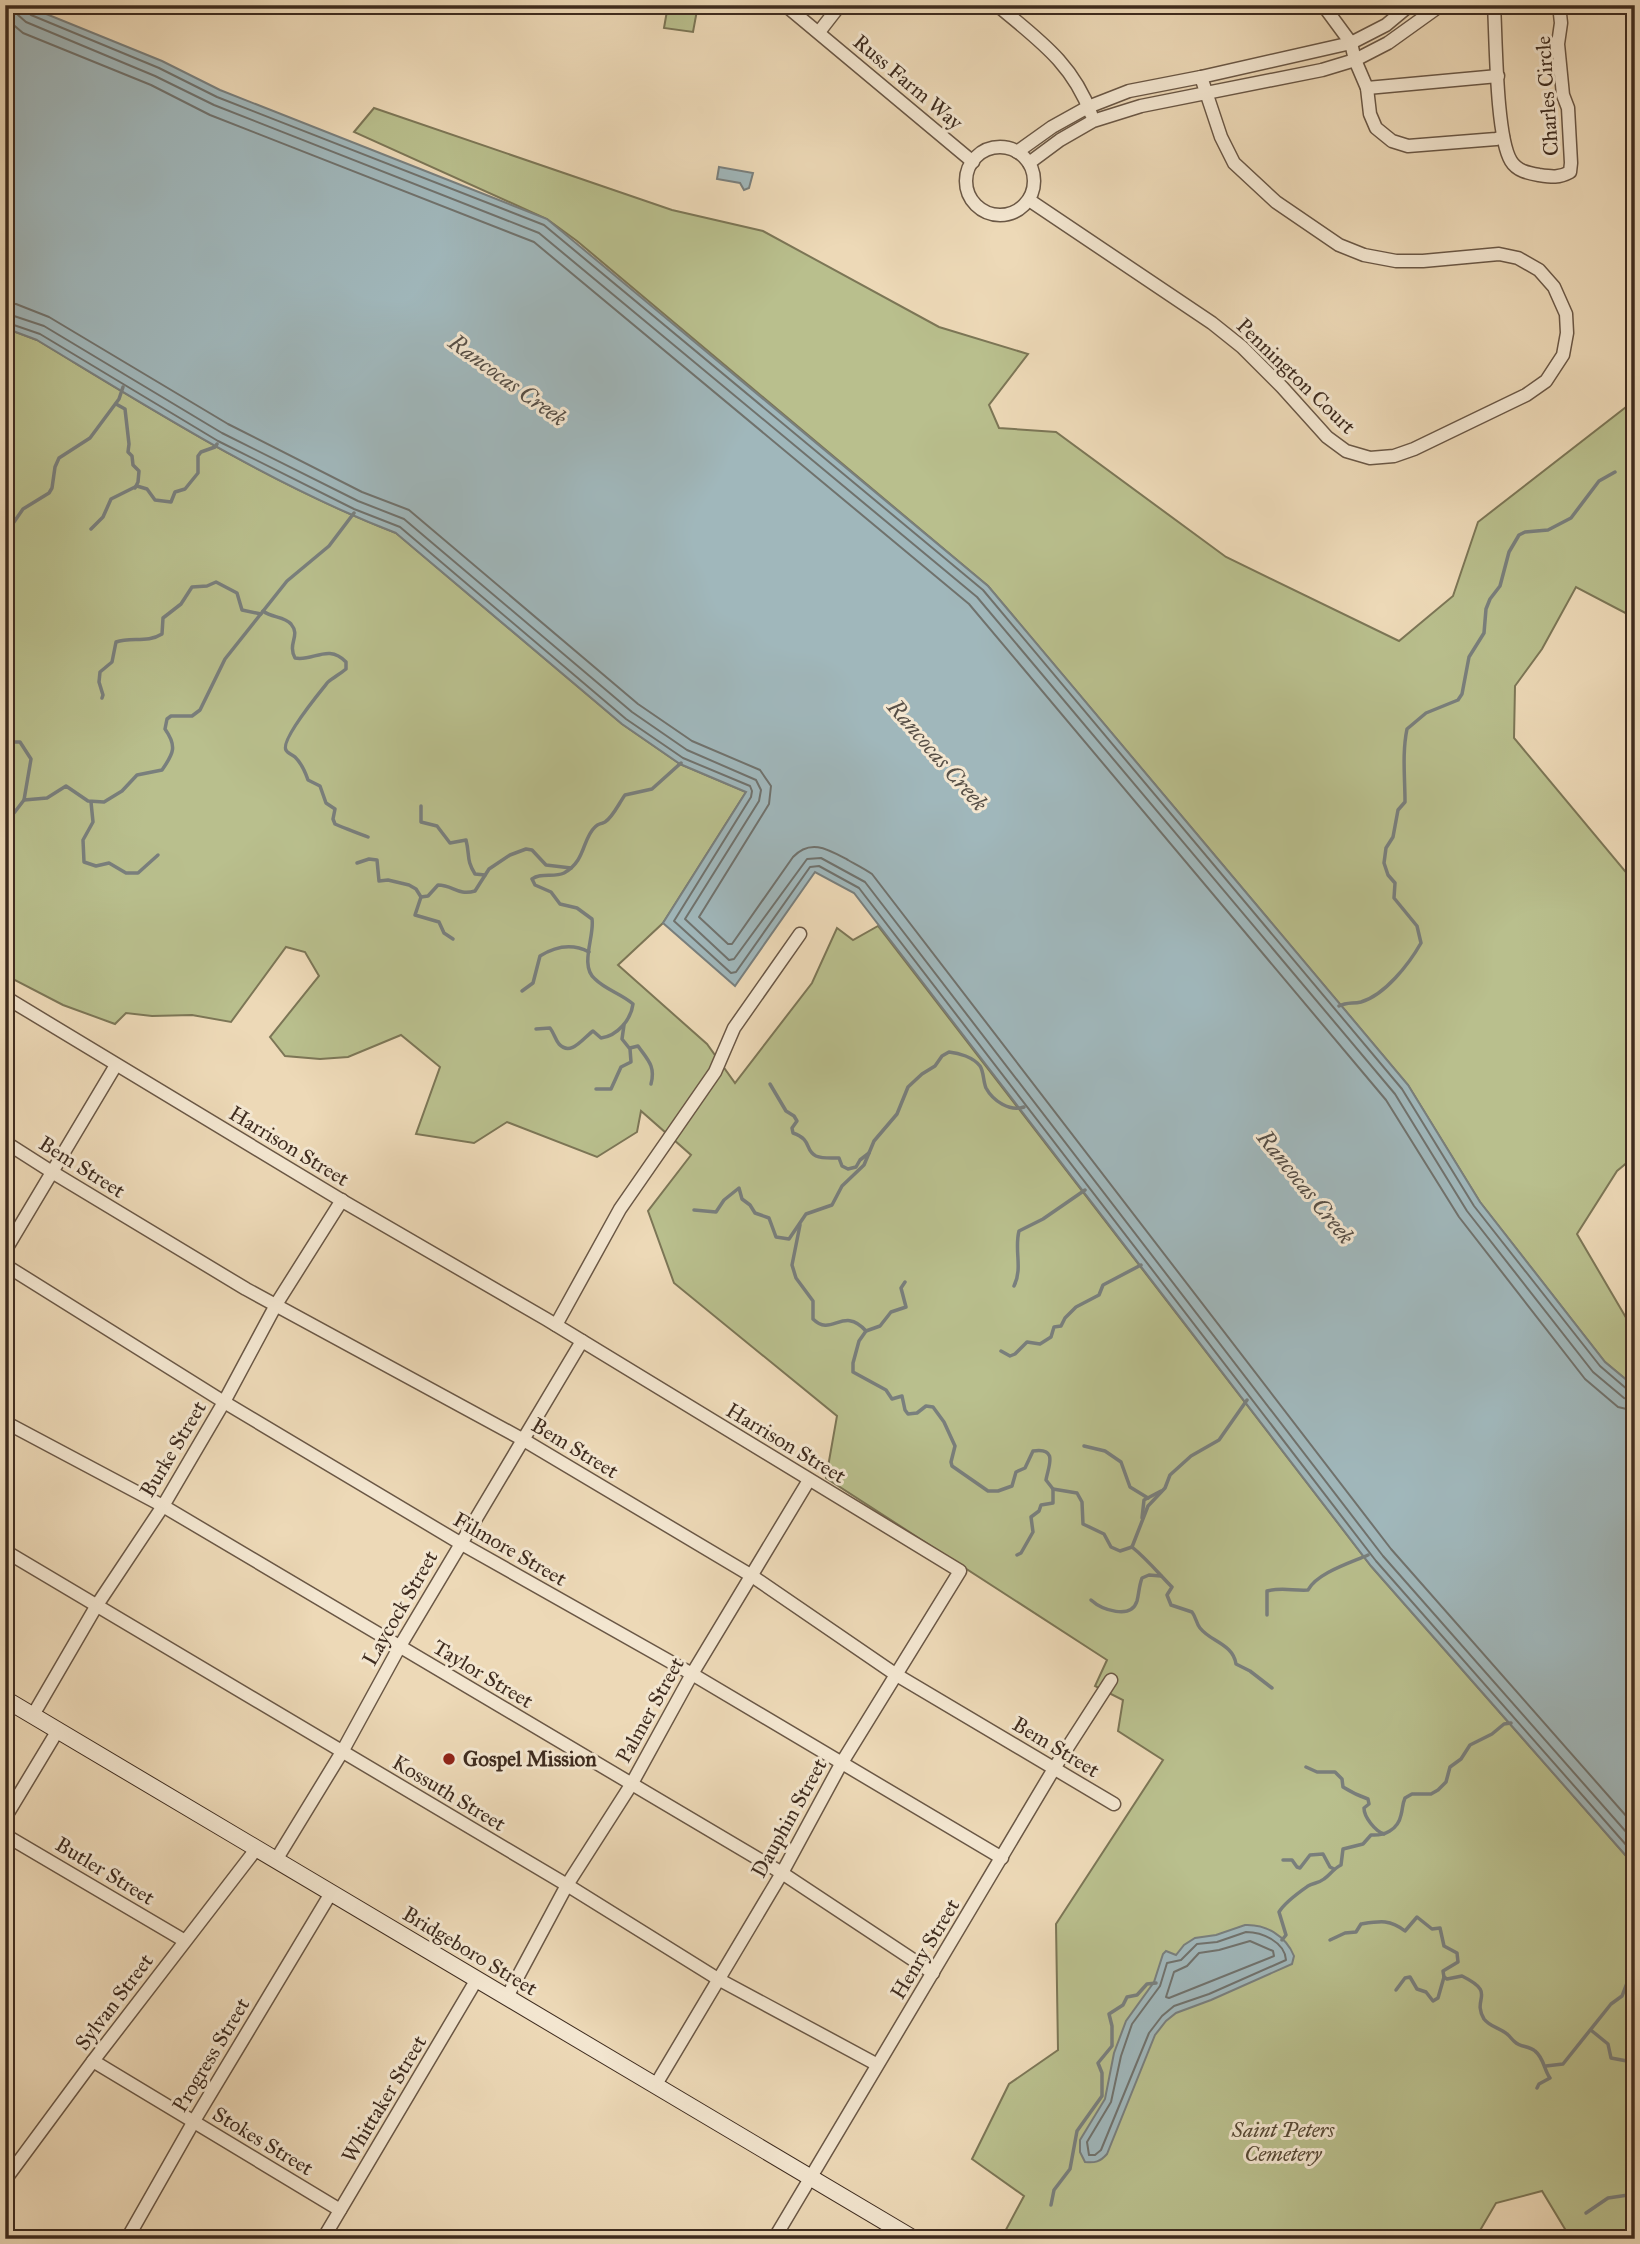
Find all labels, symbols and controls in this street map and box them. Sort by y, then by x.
street label: Russ Farm Way [848,29,969,136]
street label: Charles Circle [1530,35,1564,157]
street label: Pennington Court [1231,313,1361,440]
water label: Rancocas Creek [443,327,572,432]
water label: Rancocas Creek [881,693,994,817]
street label: Harrison Street [224,1100,354,1192]
water label: Rancocas Creek [1251,1123,1361,1250]
street label: Bem Street [34,1130,130,1204]
street label: Burke Street [134,1396,212,1502]
street label: Harrison Street [721,1397,851,1489]
street label: Bem Street [527,1412,624,1484]
street label: Filmore Street [449,1506,572,1592]
street label: Laycock Street [357,1545,444,1670]
street label: Taylor Street [428,1634,538,1714]
street label: Palmer Street [610,1652,690,1768]
street label: Bem Street [1008,1711,1105,1783]
place label: Gospel Mission [463,1746,597,1772]
street label: Kossuth Street [388,1749,511,1837]
marker: Gospel Mission [441,1751,457,1767]
street label: Dauphin Street [746,1753,833,1882]
street label: Butler Street [51,1831,160,1911]
street label: Henry Street [885,1894,965,2004]
street label: Bridgeboro Street [398,1901,543,2002]
street label: Sylvan Street [69,1948,159,2055]
street label: Progress Street [167,1993,256,2117]
street label: Whittaker Street [336,2030,433,2167]
street label: Stokes Street [208,2101,319,2181]
park label: Saint Peters Cemetery [1231,2117,1335,2167]

